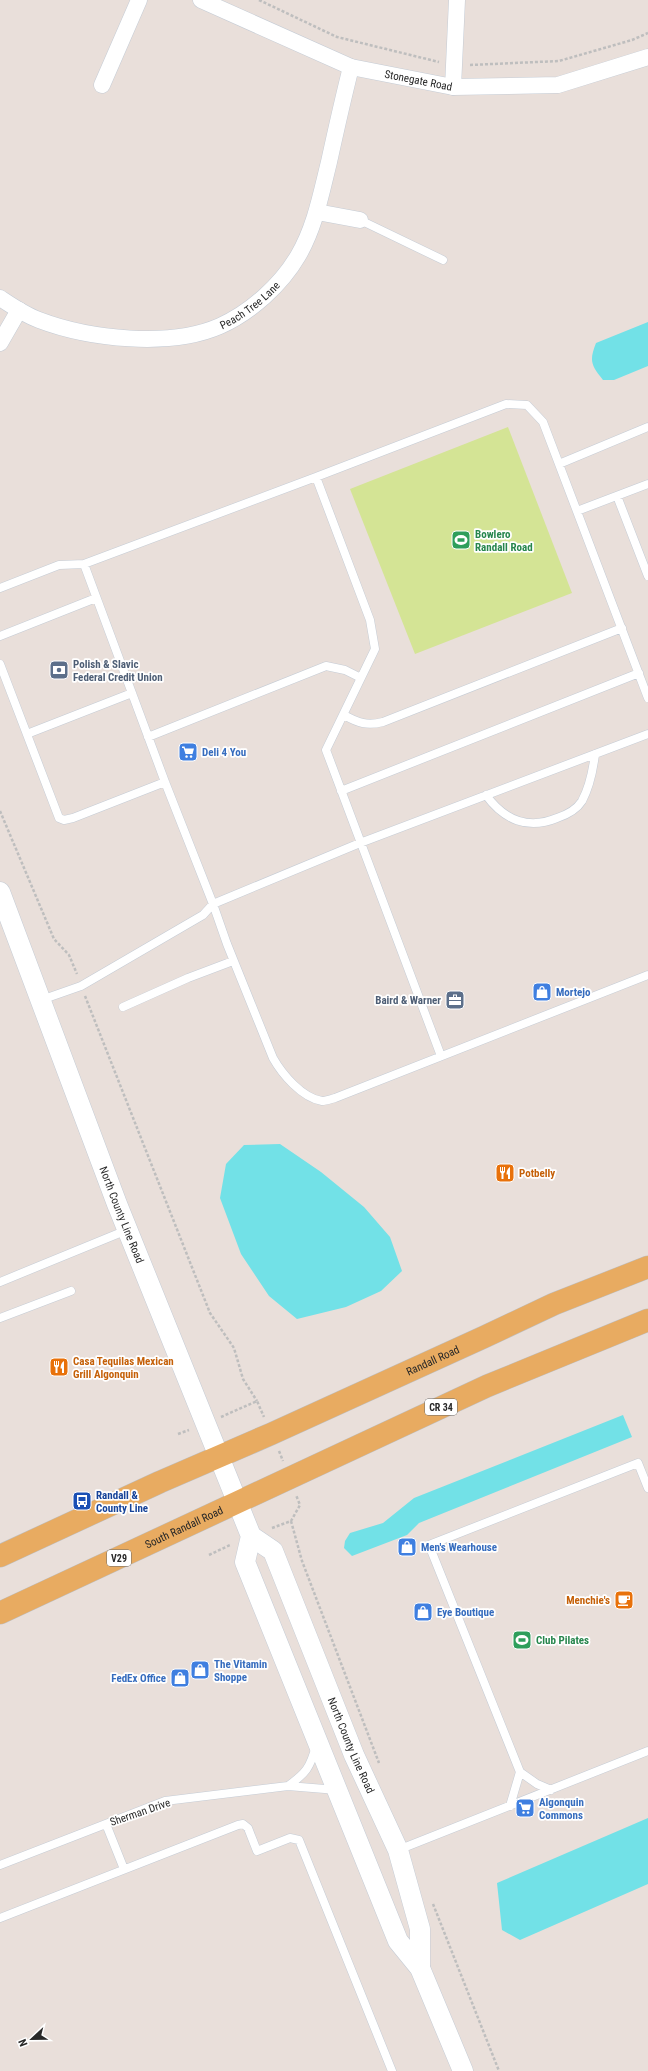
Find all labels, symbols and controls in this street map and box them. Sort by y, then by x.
street label: Stonegate Road [383,68,453,94]
street label: Peach Tree Lane [218,279,283,332]
place label: Bowlero Randall Road [475,528,533,554]
sports icon: Bowlero Randall Road [450,529,472,551]
place label: Polish & Slavic Federal Credit Union [73,658,163,684]
bank icon: Polish & Slavic Federal Credit Union [48,659,70,681]
supermarket icon: Deli 4 You [177,741,199,763]
place label: Deli 4 You [202,746,246,759]
shop icon: Mortejo [531,981,553,1003]
place label: Mortejo [556,986,591,999]
office icon: Baird & Warner [444,989,466,1011]
place label: Baird & Warner [375,994,441,1007]
restaurant icon: Potbelly [494,1162,516,1184]
street label: North County Line Road [97,1165,146,1265]
place label: Potbelly [519,1167,555,1180]
street label: Randall Road [404,1343,462,1378]
place label: Casa Tequilas Mexican Grill Algonquin [73,1355,174,1381]
restaurant icon: Casa Tequilas Mexican Grill Algonquin [48,1356,70,1378]
road number: CR 34 [425,1399,457,1415]
place label: Randall & County Line [96,1489,148,1515]
bus stop icon: Randall & County Line [71,1490,93,1512]
street label: South Randall Road [143,1504,225,1551]
shop icon: Men's Wearhouse [396,1536,418,1558]
place label: Men's Wearhouse [421,1541,497,1554]
road number: V29 [107,1550,131,1566]
cafe icon: Menchie's [613,1589,635,1611]
place label: Menchie's [566,1594,610,1607]
shop icon: Eye Boutique [412,1601,434,1623]
place label: Eye Boutique [437,1606,494,1619]
sports icon: Club Pilates [511,1629,533,1651]
place label: Club Pilates [536,1634,589,1647]
place label: The Vitamin Shoppe [214,1658,267,1684]
shop icon: The Vitamin Shoppe [189,1659,211,1681]
shop icon: FedEx Office [169,1667,191,1689]
place label: FedEx Office [111,1672,166,1685]
street label: North County Line Road [325,1696,377,1795]
street label: Sherman Drive [108,1796,172,1829]
place label: Algonquin Commons [539,1796,584,1822]
supermarket icon: Algonquin Commons [514,1797,536,1819]
north arrow [12,2019,52,2059]
text: N [16,2037,30,2048]

